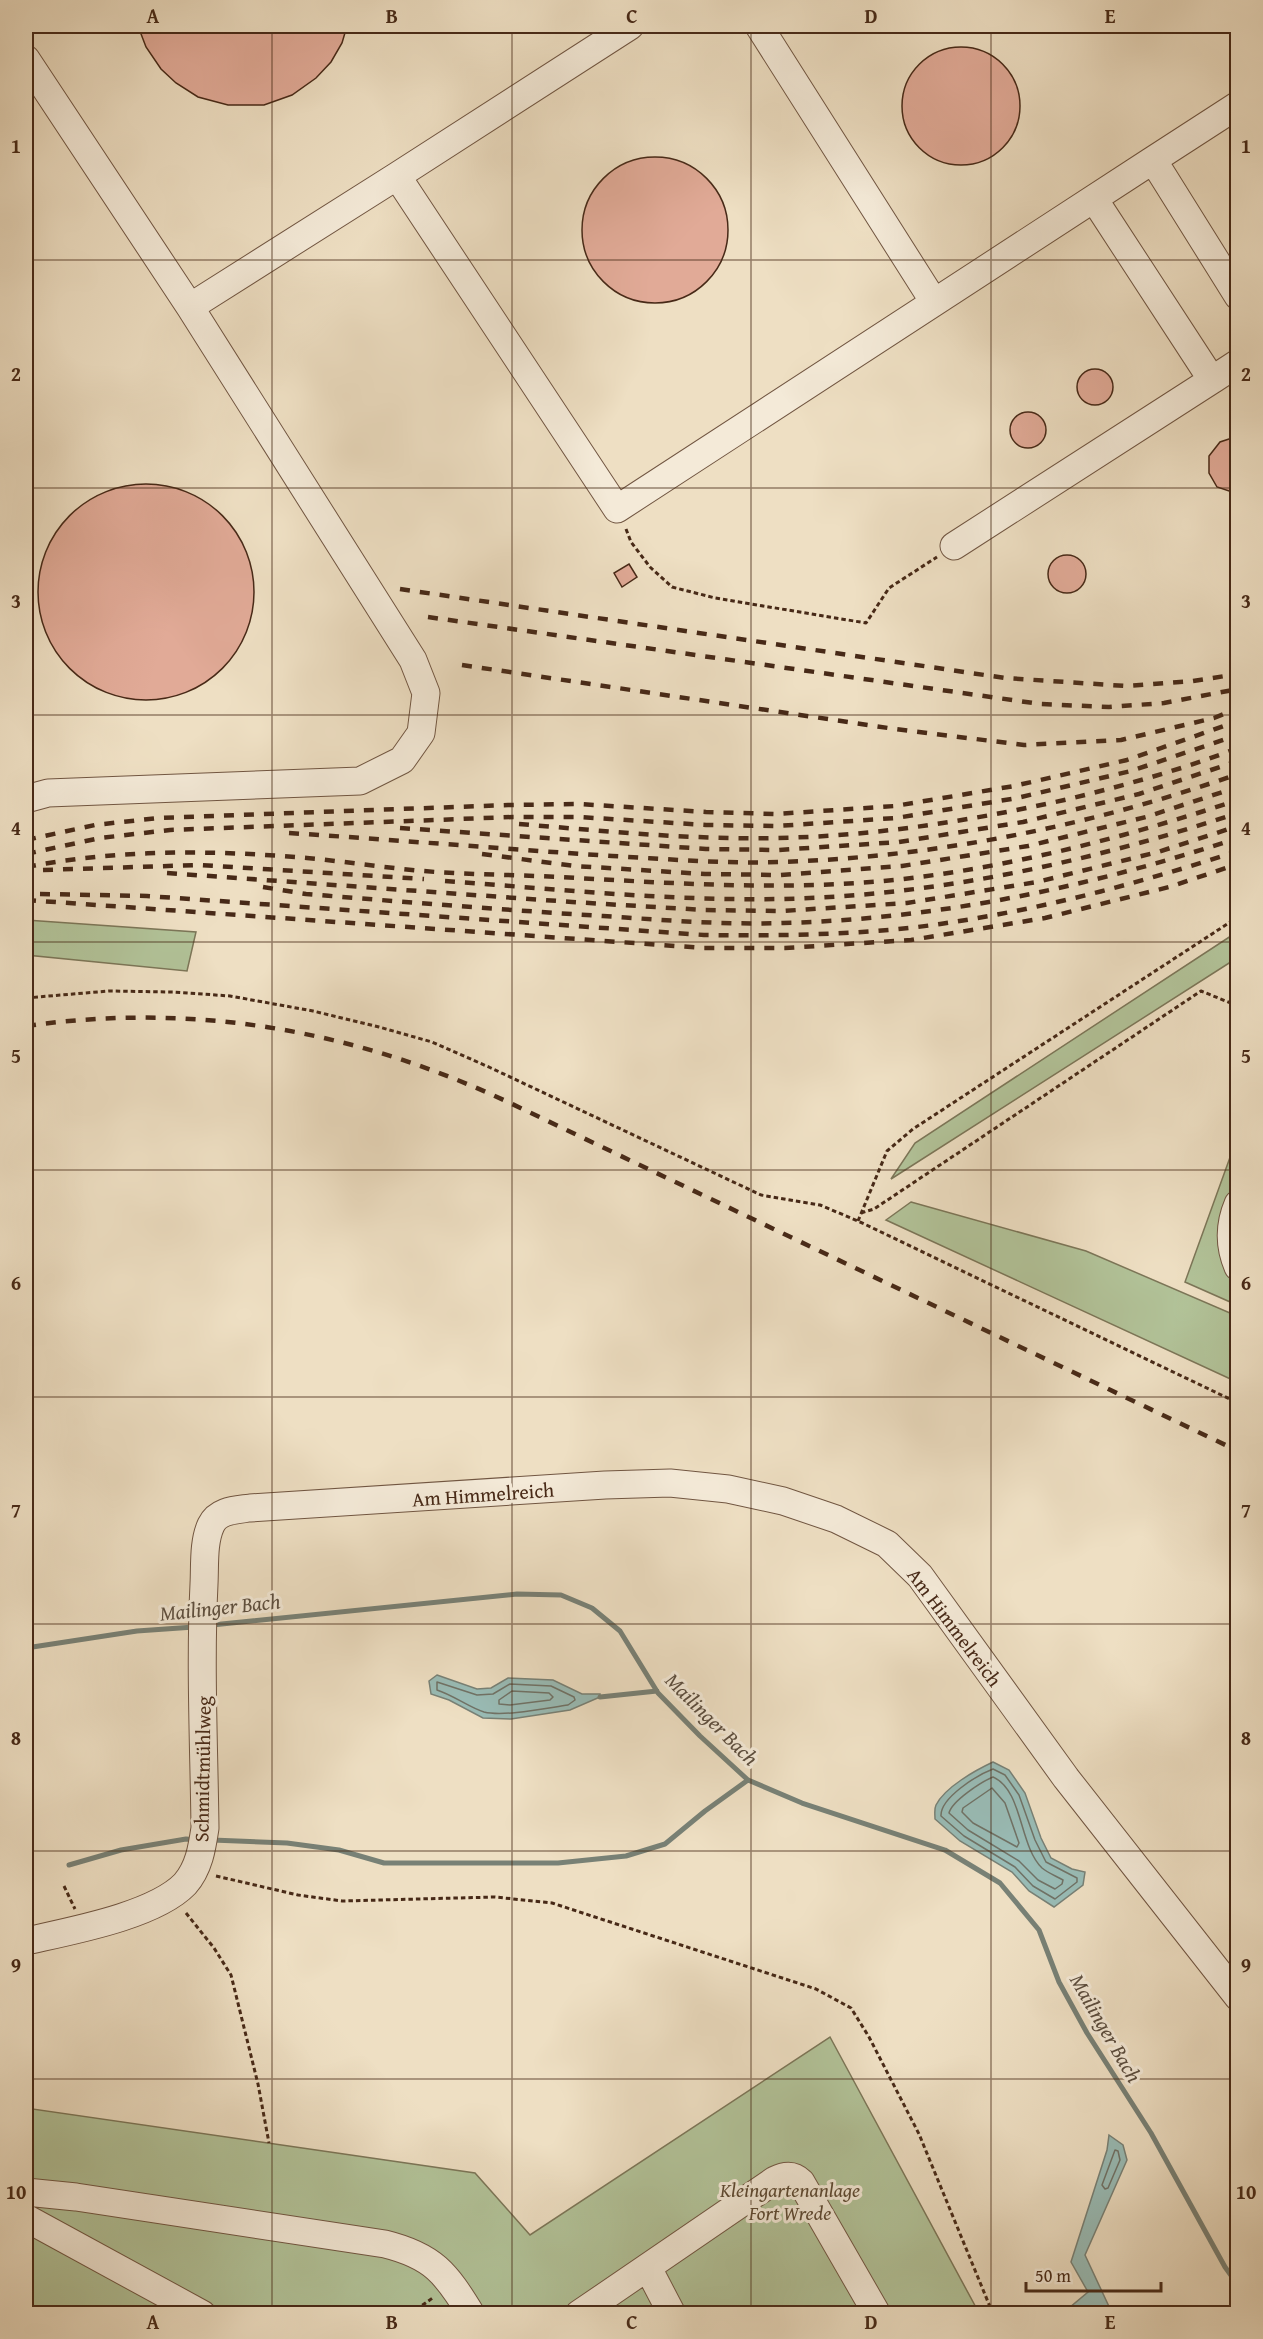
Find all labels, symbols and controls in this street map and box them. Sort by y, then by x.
text: A [147,1,160,30]
text: B [386,1,398,30]
text: C [626,1,638,30]
text: D [864,1,878,30]
text: E [1105,1,1116,30]
text: 1 [11,131,21,160]
text: 1 [1241,131,1251,160]
text: 2 [11,359,21,388]
text: 2 [1241,359,1251,388]
text: 3 [11,586,21,615]
text: 3 [1241,586,1251,615]
text: 4 [11,813,21,842]
text: 4 [1241,813,1251,842]
text: 5 [11,1041,21,1070]
text: 5 [1241,1041,1251,1070]
text: 6 [11,1268,21,1297]
text: 6 [1241,1268,1251,1297]
street label: Am Himmelreich [411,1475,555,1513]
text: 7 [11,1495,21,1524]
text: 7 [1241,1495,1251,1524]
street label: Am Himmelreich [901,1562,1009,1692]
water label: Mailinger Bach [158,1585,282,1629]
water label: Mailinger Bach [658,1665,766,1773]
street label: Schmidtmühlweg [186,1696,218,1842]
text: 8 [11,1723,21,1752]
text: 8 [1241,1723,1251,1752]
text: 9 [11,1950,21,1979]
text: 9 [1241,1950,1251,1979]
water label: Mailinger Bach [1062,1968,1150,2089]
park label: Kleingartenanlage Fort Wrede [719,2175,860,2227]
text: 10 [6,2177,26,2206]
text: 10 [1236,2177,1256,2206]
scale bar [1026,2255,1161,2293]
text: 50 m [1035,2262,1071,2289]
text: A [147,2307,160,2336]
text: B [386,2307,398,2336]
text: C [626,2307,638,2336]
text: D [864,2307,878,2336]
text: E [1105,2307,1116,2336]

